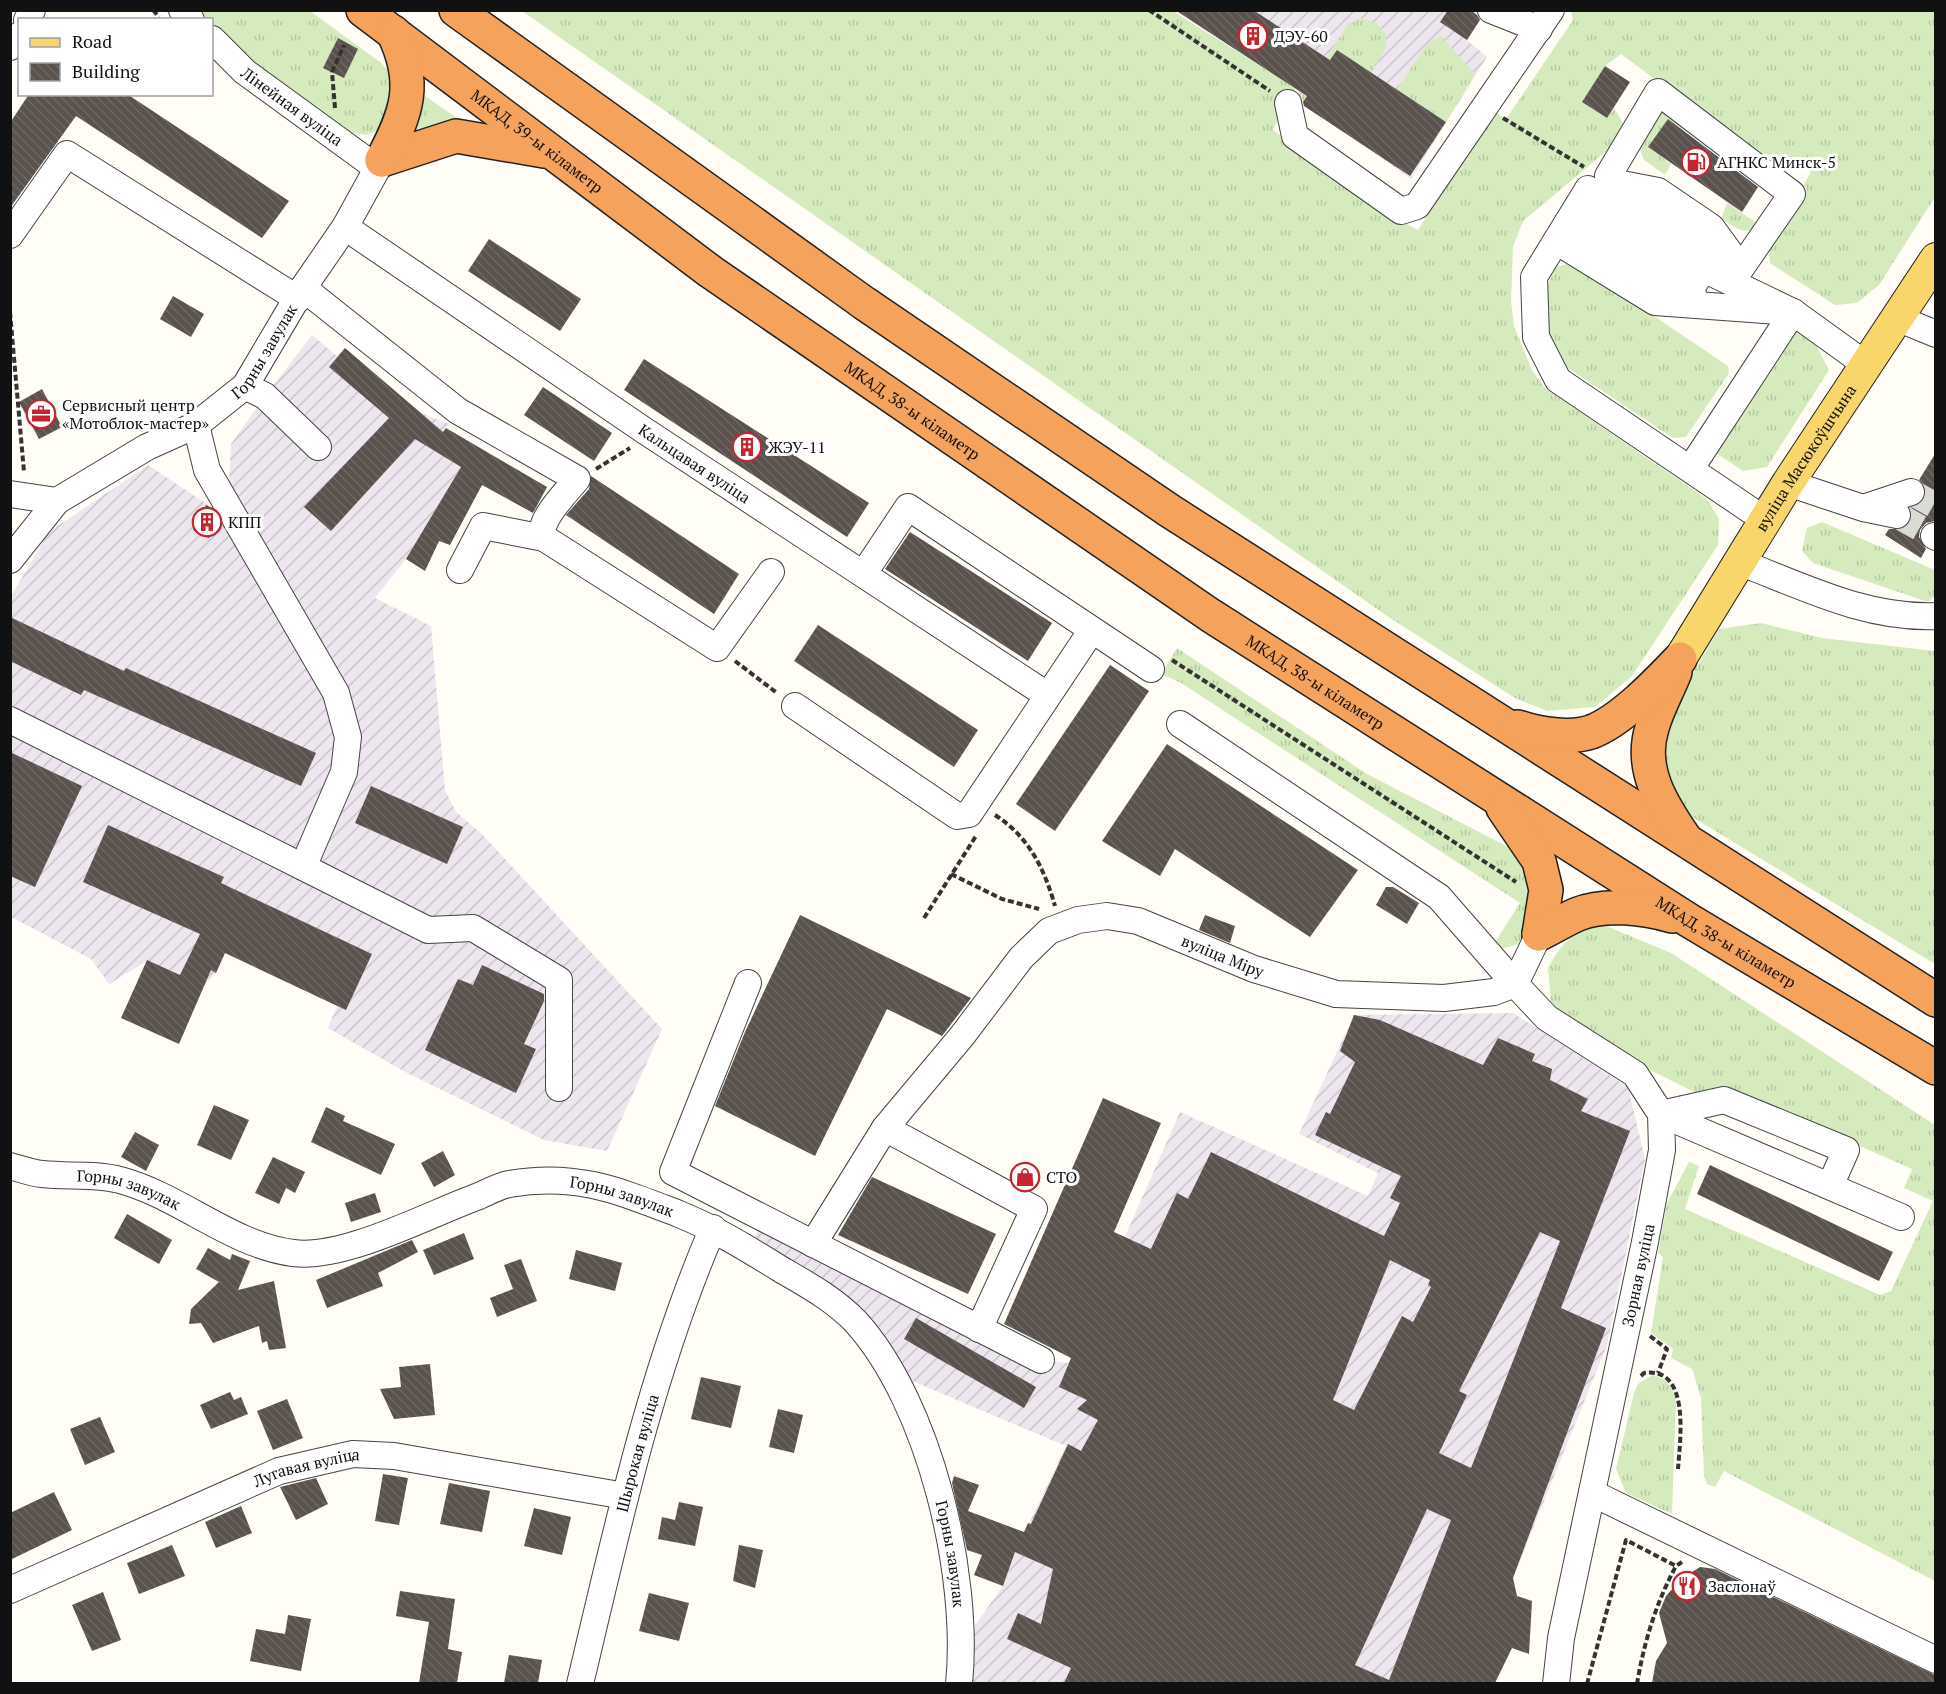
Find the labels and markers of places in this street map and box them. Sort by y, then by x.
building icon: ДЭУ-60 [1237,20,1269,52]
place label: ДЭУ-60 [1274,25,1328,47]
fuel station icon: АГНКС Минск-5 [1680,146,1712,178]
place label: АГНКС Минск-5 [1717,151,1836,173]
place label: Сервисный центр «Мотоблок-мастер» [62,394,210,434]
office icon: Сервисный центр «Мотоблок-мастер» [25,398,57,430]
building icon: ЖЭУ-11 [731,431,763,463]
place label: ЖЭУ-11 [768,436,826,458]
building icon: КПП [191,506,223,538]
place label: КПП [228,511,262,533]
shop icon: СТО [1009,1161,1041,1193]
place label: СТО [1046,1166,1077,1188]
restaurant icon: Заслонаў [1671,1570,1703,1602]
place label: Заслонаў [1708,1575,1776,1597]

